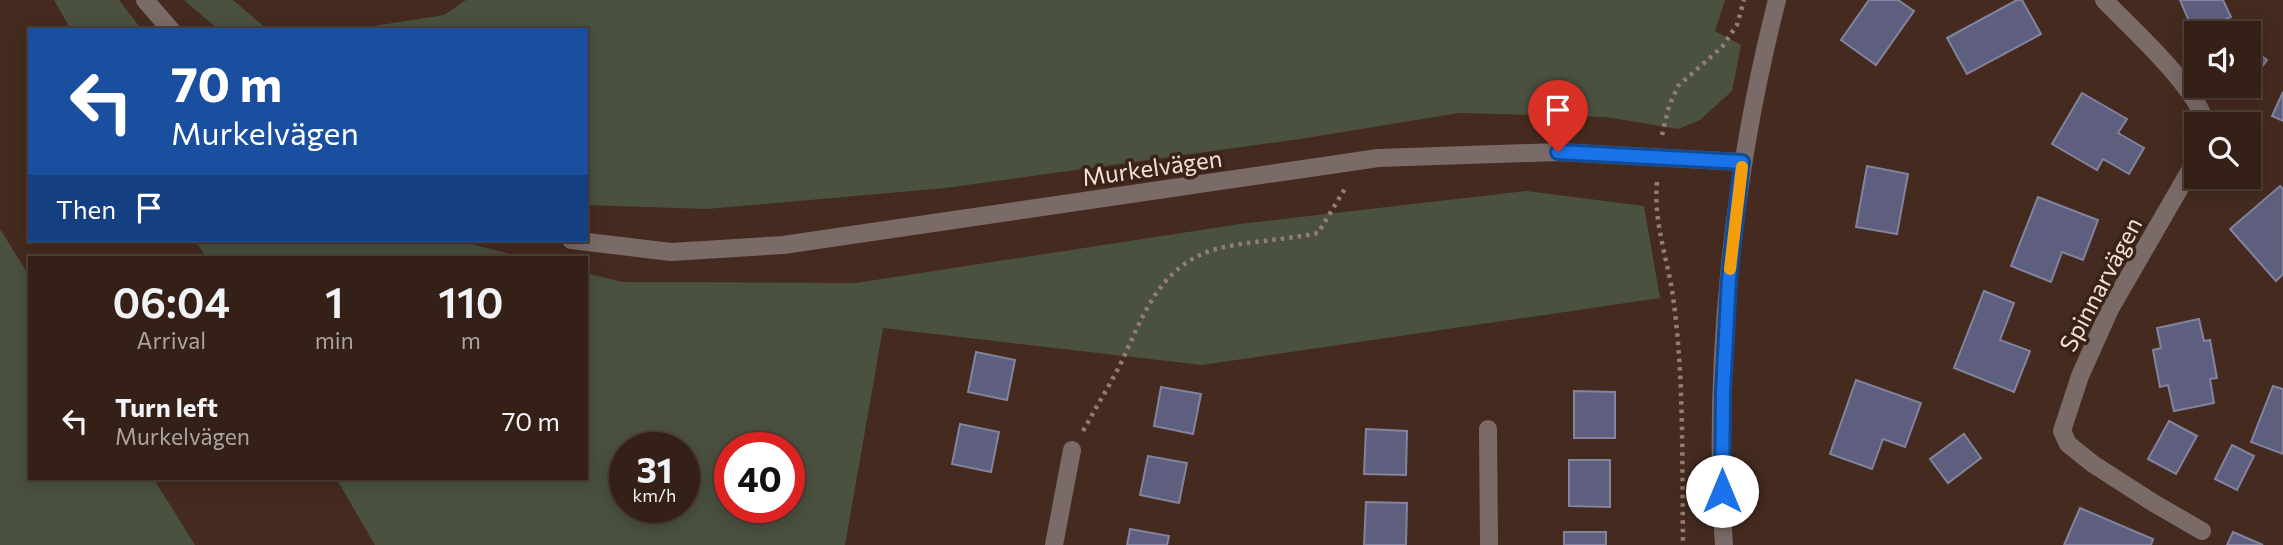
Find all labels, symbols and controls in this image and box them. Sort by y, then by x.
map controls [2184,21,2261,189]
button: sound [2184,21,2261,98]
text: 70 m [171,52,282,112]
icon: left [56,56,147,147]
pin [1528,80,1588,152]
icon: arrive [1539,91,1577,129]
text: Murkelvägen [171,112,359,152]
button: search [2184,112,2261,189]
street label: Murkelvägen [1080,143,1224,191]
icon: arrive [130,189,168,227]
text: Then [56,193,116,224]
street label: Spinnarvägen [2053,212,2147,356]
text: 06:04 [113,275,230,327]
text: 1 [325,275,344,327]
text: 110 [438,275,503,327]
text: Arrival [137,326,206,354]
text: min [315,326,354,354]
text: m [461,326,481,354]
text: Turn left [115,391,218,422]
icon: left [56,402,94,440]
text: 70 m [502,405,560,436]
text: Murkelvägen [115,422,250,450]
speed limit sign: 40 [714,432,805,523]
text: 31 [636,447,673,490]
position arrow [1685,454,1759,528]
text: km/h [633,484,676,506]

